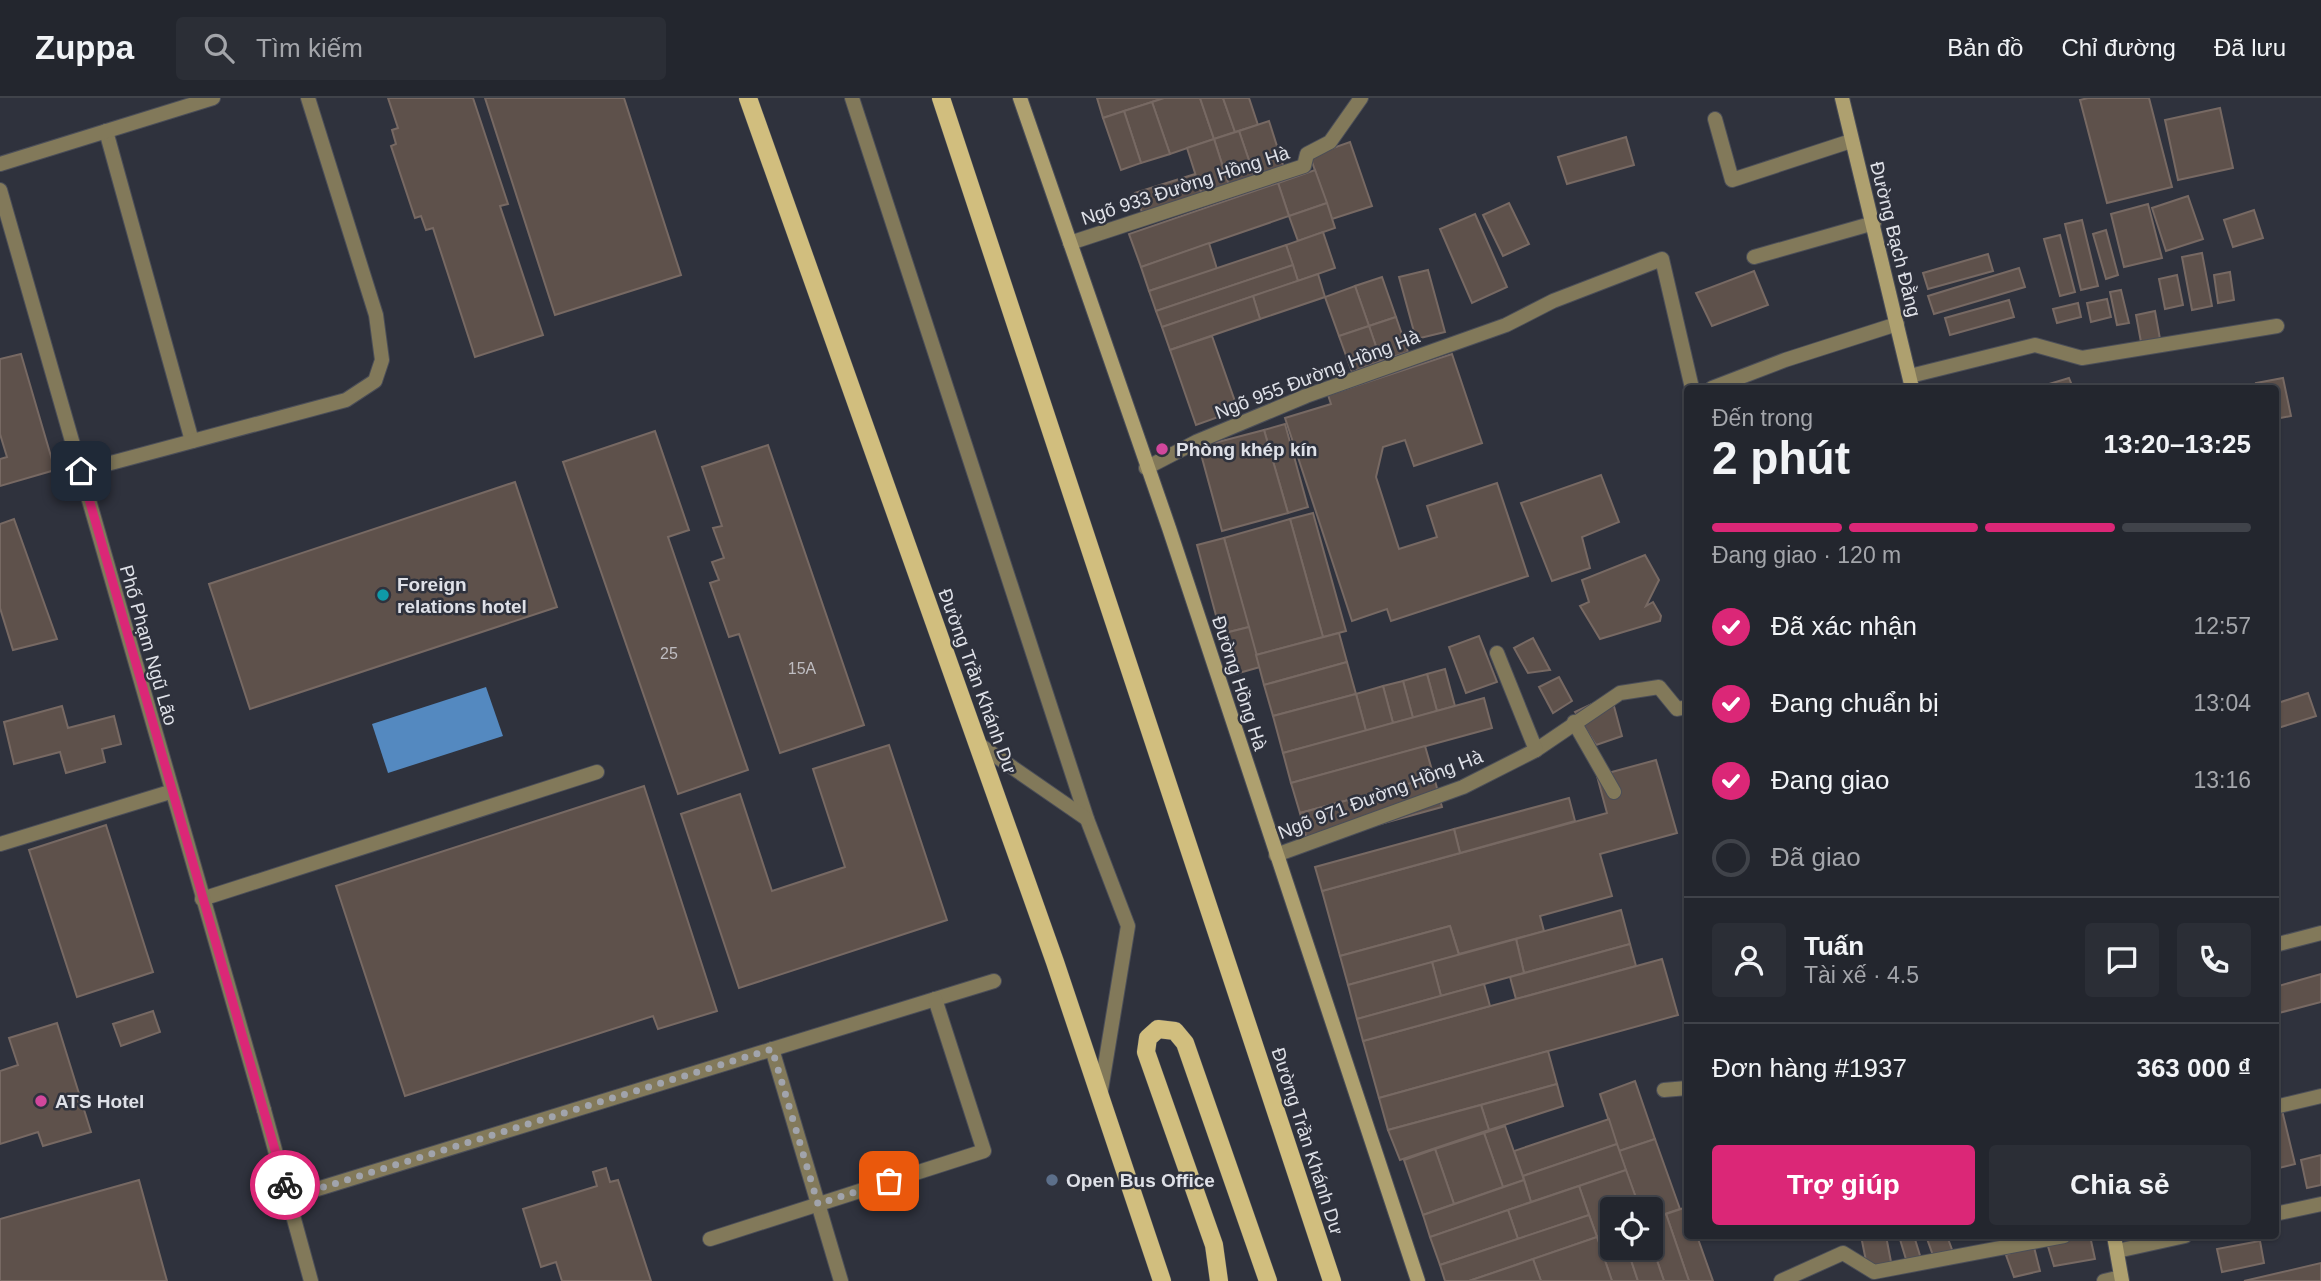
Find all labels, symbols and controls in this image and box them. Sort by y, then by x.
search box [176,17,666,80]
text: Zuppa [35,29,134,66]
icon: search [200,29,238,67]
text: Tìm kiếm [256,33,363,63]
text: Bản đồ [1947,34,2023,61]
text: Chỉ đường [2061,34,2176,61]
text: Đã lưu [2214,34,2286,61]
street label: Ngõ 933 Đường Hồng Hà [1079,142,1292,229]
street label: Đường Bạch Đằng [1866,159,1925,319]
street label: Ngõ 955 Đường Hồng Hà [1212,326,1423,423]
text: Đến trong [1712,405,1813,431]
text: 13:20–13:25 [2104,429,2251,459]
text: 2 phút [1712,432,1850,484]
place label: Phòng khép kín [1176,439,1317,460]
pin [51,441,111,501]
marker: Phòng khép kín [1154,441,1170,457]
icon: home [62,452,100,490]
text: Đang giao · 120 m [1712,542,1901,568]
street label: Phố Phạm Ngũ Lão [116,563,181,728]
place label: Foreign relations hotel [397,574,527,617]
street label: Đường Trần Khánh Dư [934,586,1021,777]
marker: Foreign relations hotel [375,587,391,603]
icon: check [1712,608,1750,646]
text: Đã xác nhận [1771,611,1917,641]
street label: Đường Hồng Hà [1208,613,1271,754]
text: 12:57 [2193,613,2251,639]
house number: 25 [660,645,678,662]
house number: 15A [788,660,817,677]
icon: check [1712,685,1750,723]
text: Đang chuẩn bị [1771,688,1939,718]
text: 13:04 [2193,690,2251,716]
street label: Ngõ 971 Đường Hồng Hà [1275,746,1486,843]
icon: check [1712,762,1750,800]
text: Đang giao [1771,765,1890,795]
text: 13:16 [2193,767,2251,793]
text: Đã giao [1771,842,1861,872]
button: person [1712,923,1786,997]
button: chat [2085,923,2159,997]
button: phone [2177,923,2251,997]
text: Tuấn [1804,931,1864,961]
text: Tài xế · 4.5 [1804,962,1919,988]
street label: Đường Trần Khánh Dư [1267,1045,1348,1238]
text: Đơn hàng #1937 [1712,1053,1907,1083]
text: 363 000 ₫ [2136,1053,2251,1083]
place label: ATS Hotel [55,1091,144,1112]
marker: ATS Hotel [33,1093,49,1109]
button: Trợ giúp [1712,1145,1975,1225]
button: Chia sẻ [1989,1145,2251,1225]
courier [250,1150,320,1220]
pin [859,1151,919,1211]
icon: bag [870,1162,908,1200]
icon: bike [266,1166,304,1204]
place label: Open Bus Office [1066,1170,1215,1191]
marker: Open Bus Office [1044,1172,1060,1188]
map controls [1600,1197,1663,1260]
button: locate [1600,1197,1663,1260]

